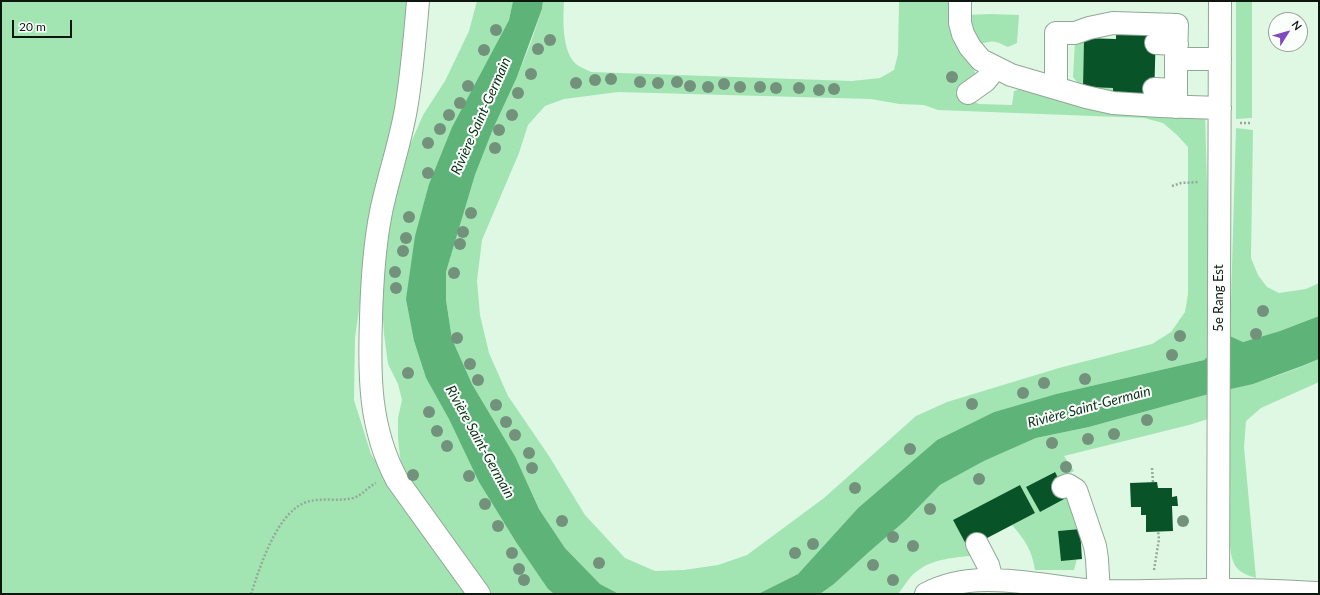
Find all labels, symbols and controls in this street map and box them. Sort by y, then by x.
scale bar [14,12,74,38]
north arrow [1268,12,1308,52]
text: N [1289,18,1305,32]
text: 20 m [19,19,46,34]
water label: Rivière Saint-Germain [448,55,514,177]
street label: 5e Rang Est [1211,264,1227,332]
water label: Rivière Saint-Germain [1026,382,1152,432]
water label: Rivière Saint-Germain [442,383,518,501]

